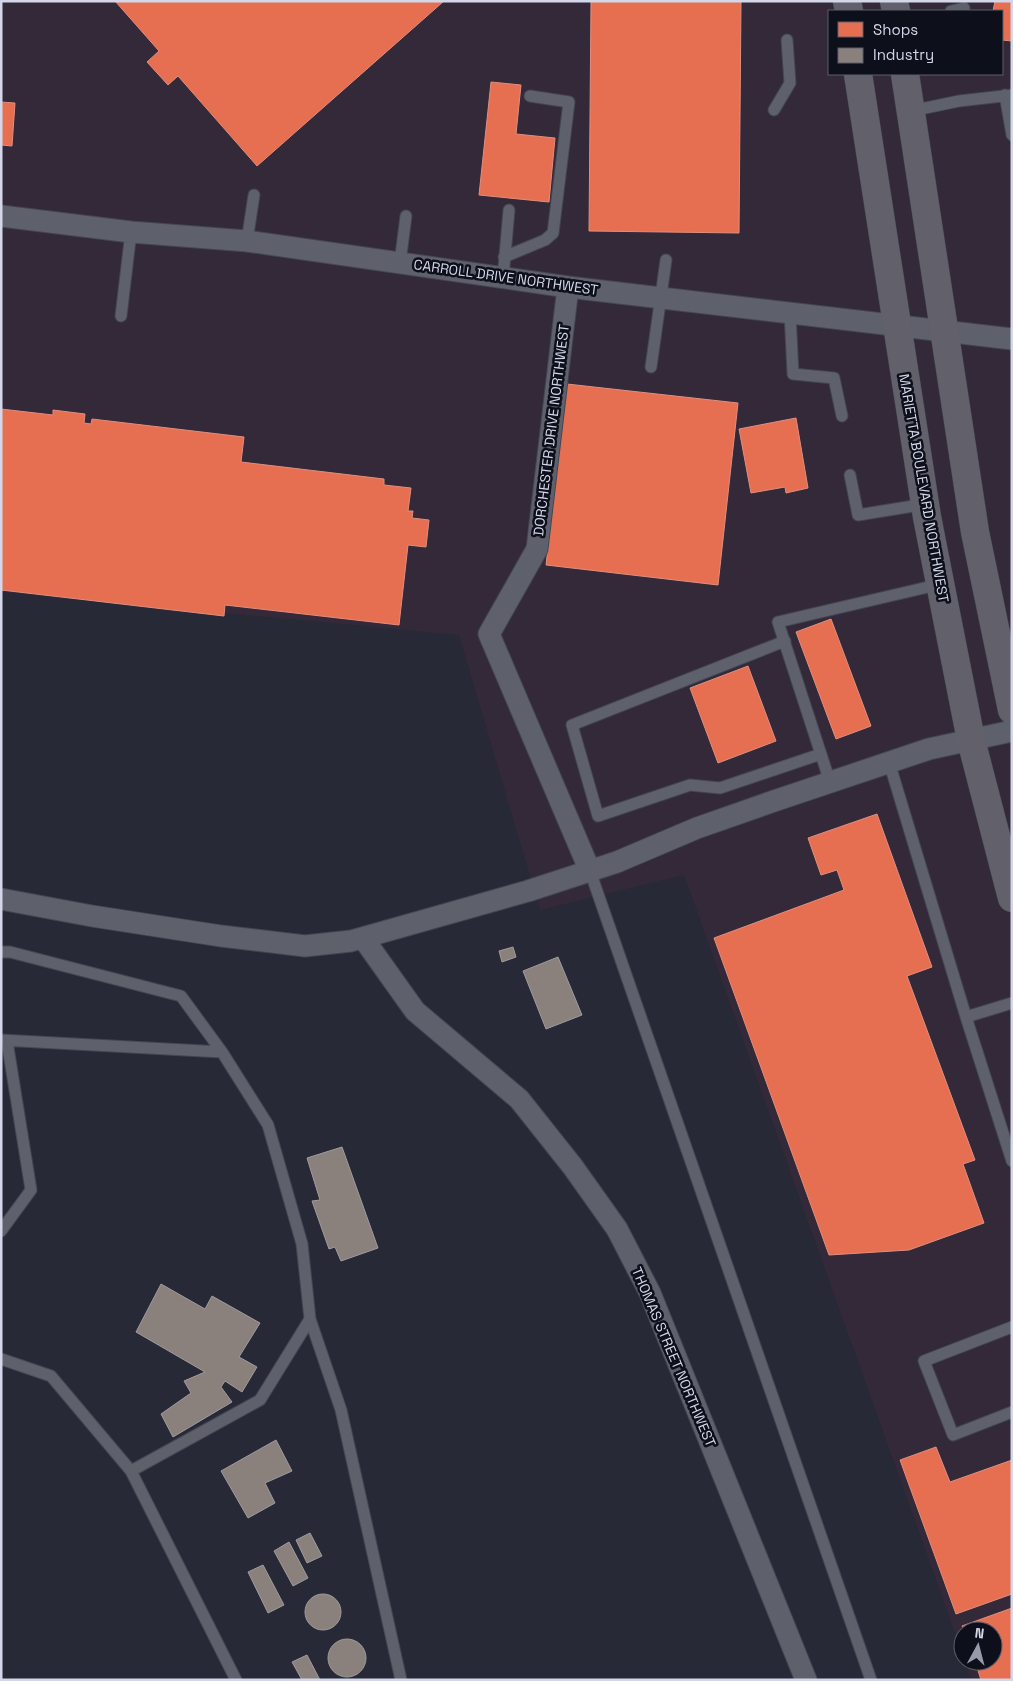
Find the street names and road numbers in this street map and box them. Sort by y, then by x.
street label: CARROLL DRIVE NORTHWEST [413,255,599,299]
street label: DORCHESTER DRIVE NORTHWEST [529,323,573,537]
street label: MARIETTA BOULEVARD NORTHWEST [895,372,953,604]
street label: THOMAS STREET NORTHWEST [628,1264,720,1450]

